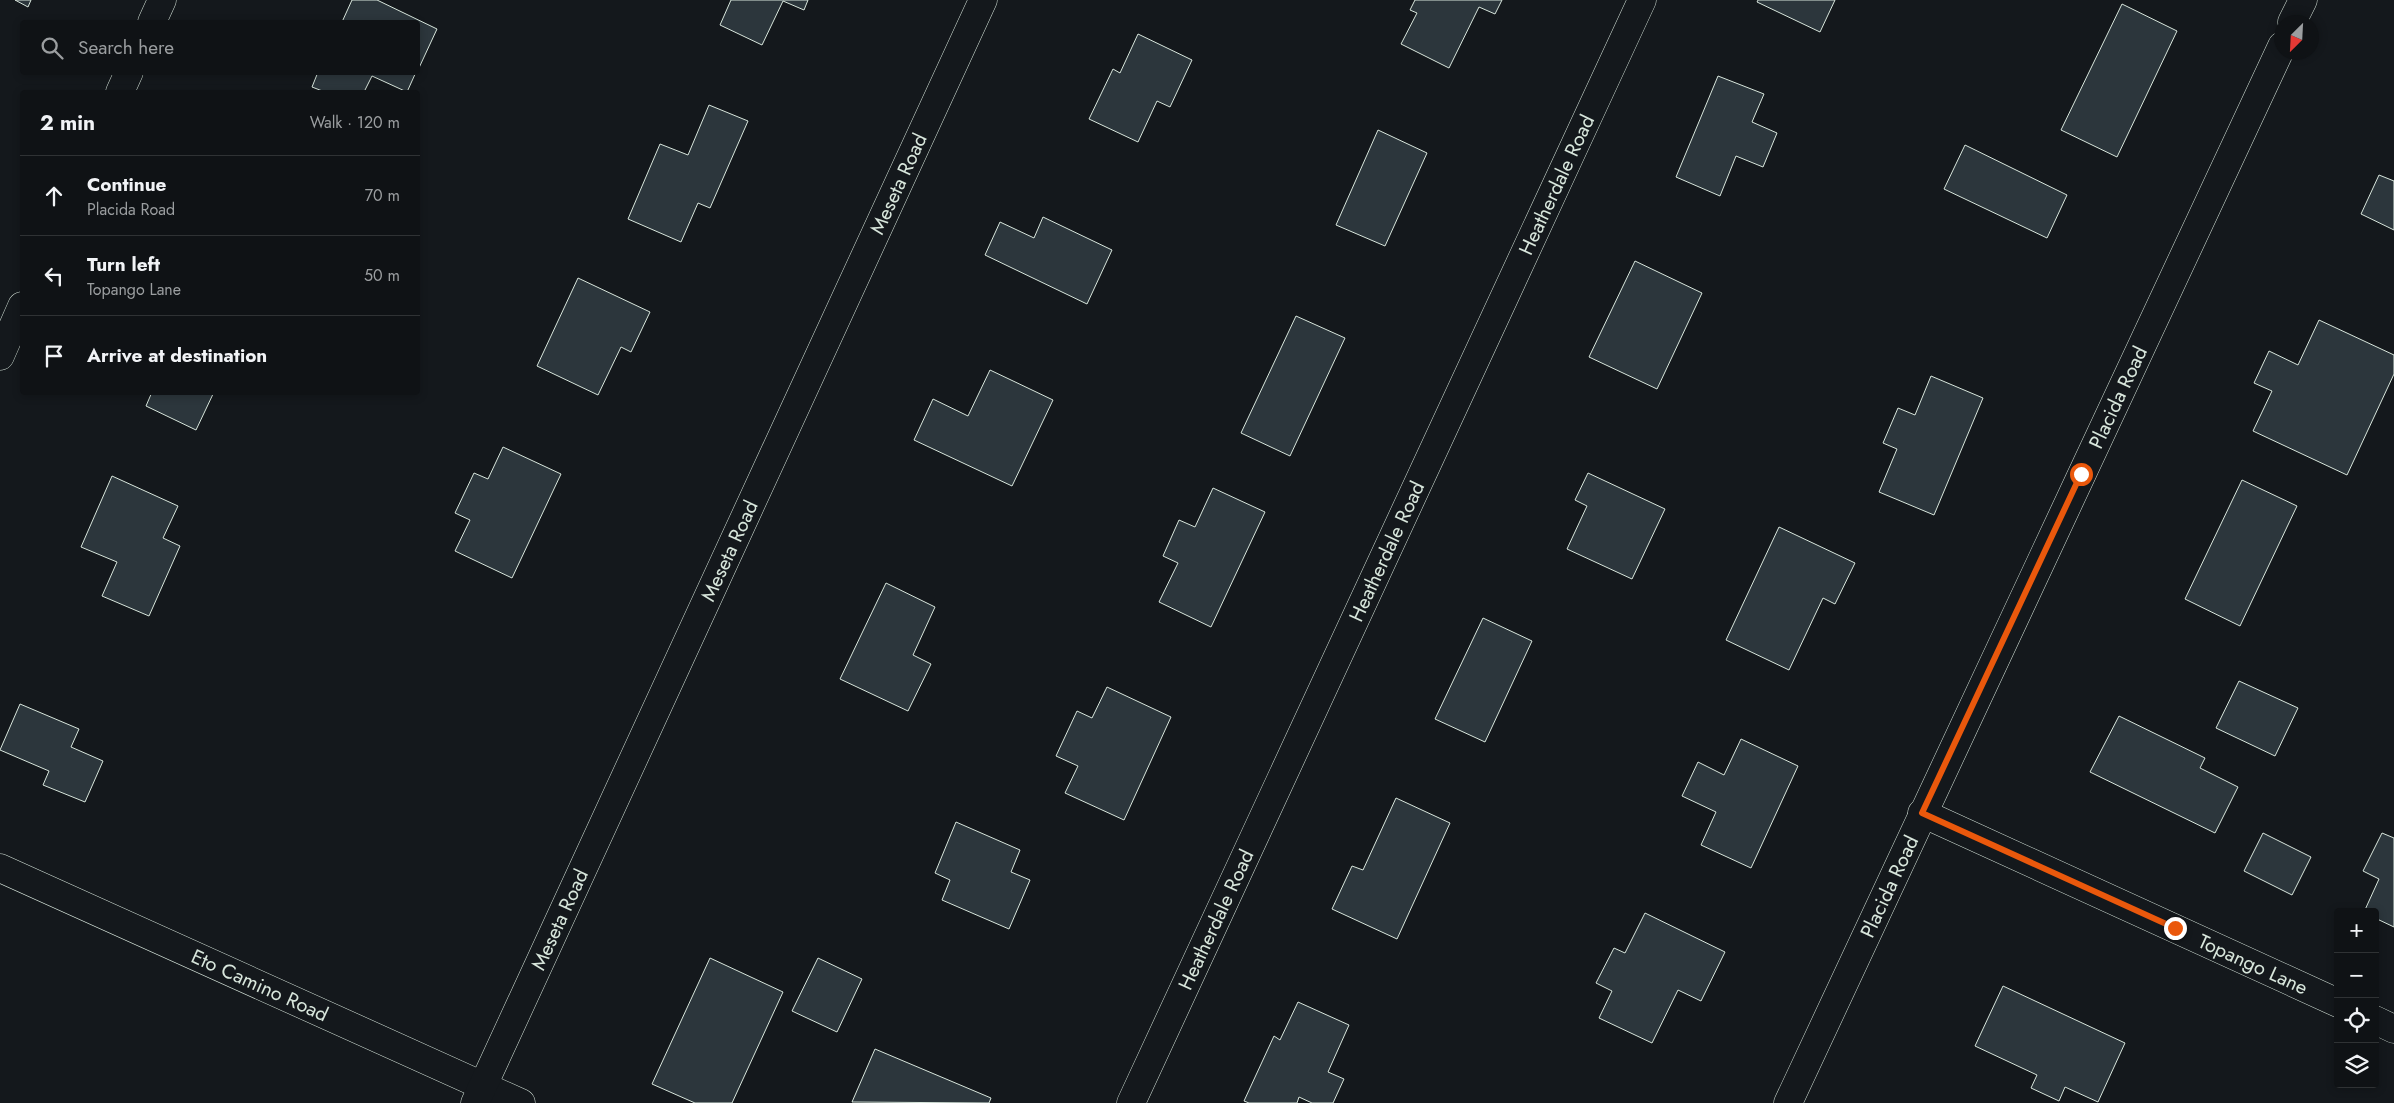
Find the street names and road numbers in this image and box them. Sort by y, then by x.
street label: Heatherdale Road [1511,110,1601,260]
street label: Meseta Road [862,128,934,239]
street label: Placida Road [2081,341,2154,453]
street label: Heatherdale Road [1342,476,1432,626]
street label: Meseta Road [693,495,765,606]
street label: Placida Road [1853,830,1926,943]
street label: Heatherdale Road [1171,845,1261,995]
street label: Meseta Road [524,864,595,975]
street label: Topango Lane [2194,927,2313,1002]
street label: Eto Camino Road [187,942,333,1029]

